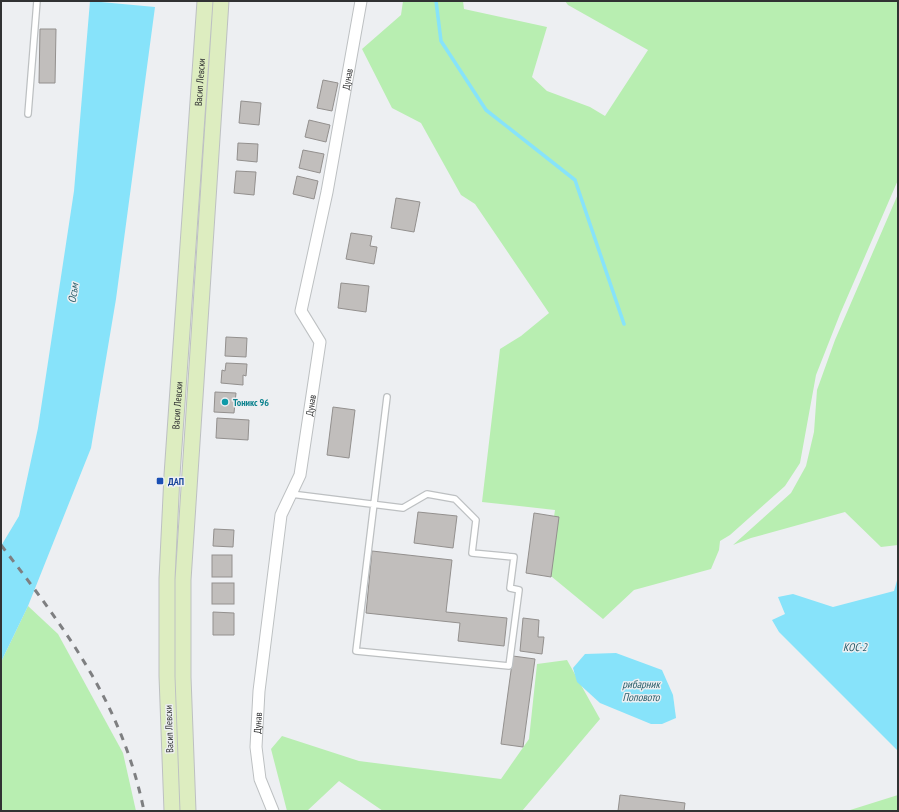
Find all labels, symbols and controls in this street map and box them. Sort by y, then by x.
street label: Васил Левски [191,58,207,107]
street label: Дунав [339,67,355,91]
water label: Осъм [65,281,82,304]
street label: Васил Левски [169,381,185,430]
street label: Дунав [302,394,318,417]
place label: Тоникс 96 [233,396,269,409]
marker: Тоникс 96 [220,397,230,407]
place label: ДАП [168,475,184,488]
marker: ДАП [155,476,165,486]
water label: КОС-2 [843,640,868,654]
water label: рибарник Поповото [622,677,661,704]
street label: Васил Левски [162,705,176,753]
street label: Дунав [250,712,264,734]

